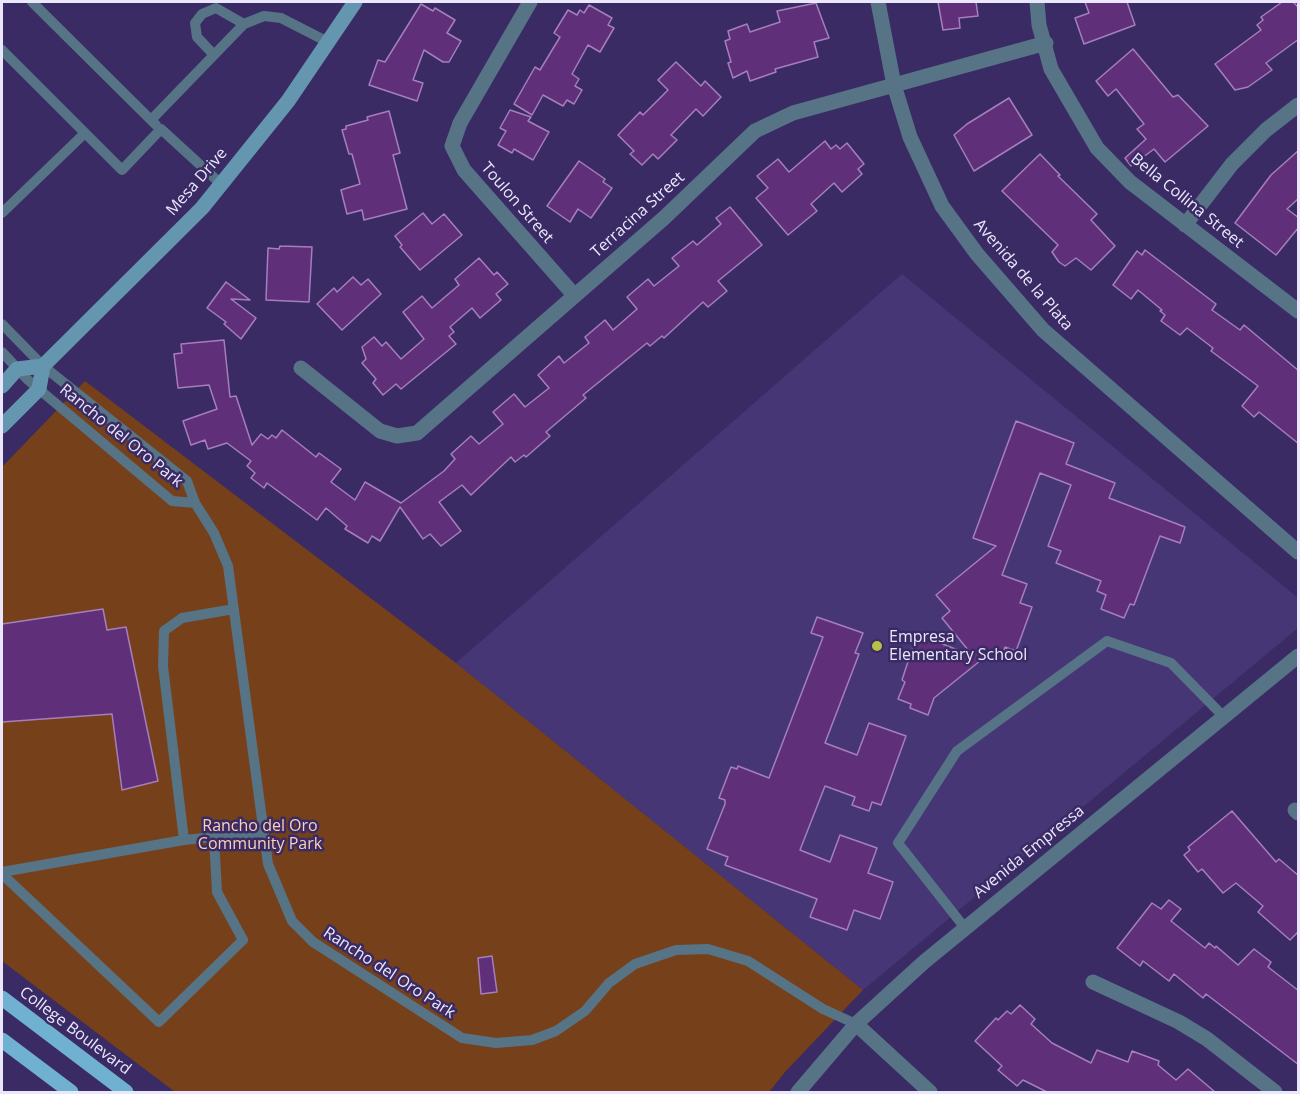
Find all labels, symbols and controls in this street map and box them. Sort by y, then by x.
street label: Mesa Drive [162,144,232,220]
street label: Bella Collina Street [1127,150,1247,252]
street label: Toulon Street [477,159,557,247]
street label: Terracina Street [587,168,689,262]
street label: Avenida de la Plata [970,216,1076,334]
street label: Rancho del Oro Park [55,380,187,492]
place label: Empresa Elementary School [889,627,1027,665]
marker: Empresa Elementary School [870,639,884,653]
street label: Avenida Empressa [970,801,1088,903]
park label: Rancho del Oro Community Park [198,816,322,854]
street label: Rancho del Oro Park [320,923,458,1023]
street label: College Boulevard [15,983,135,1079]

